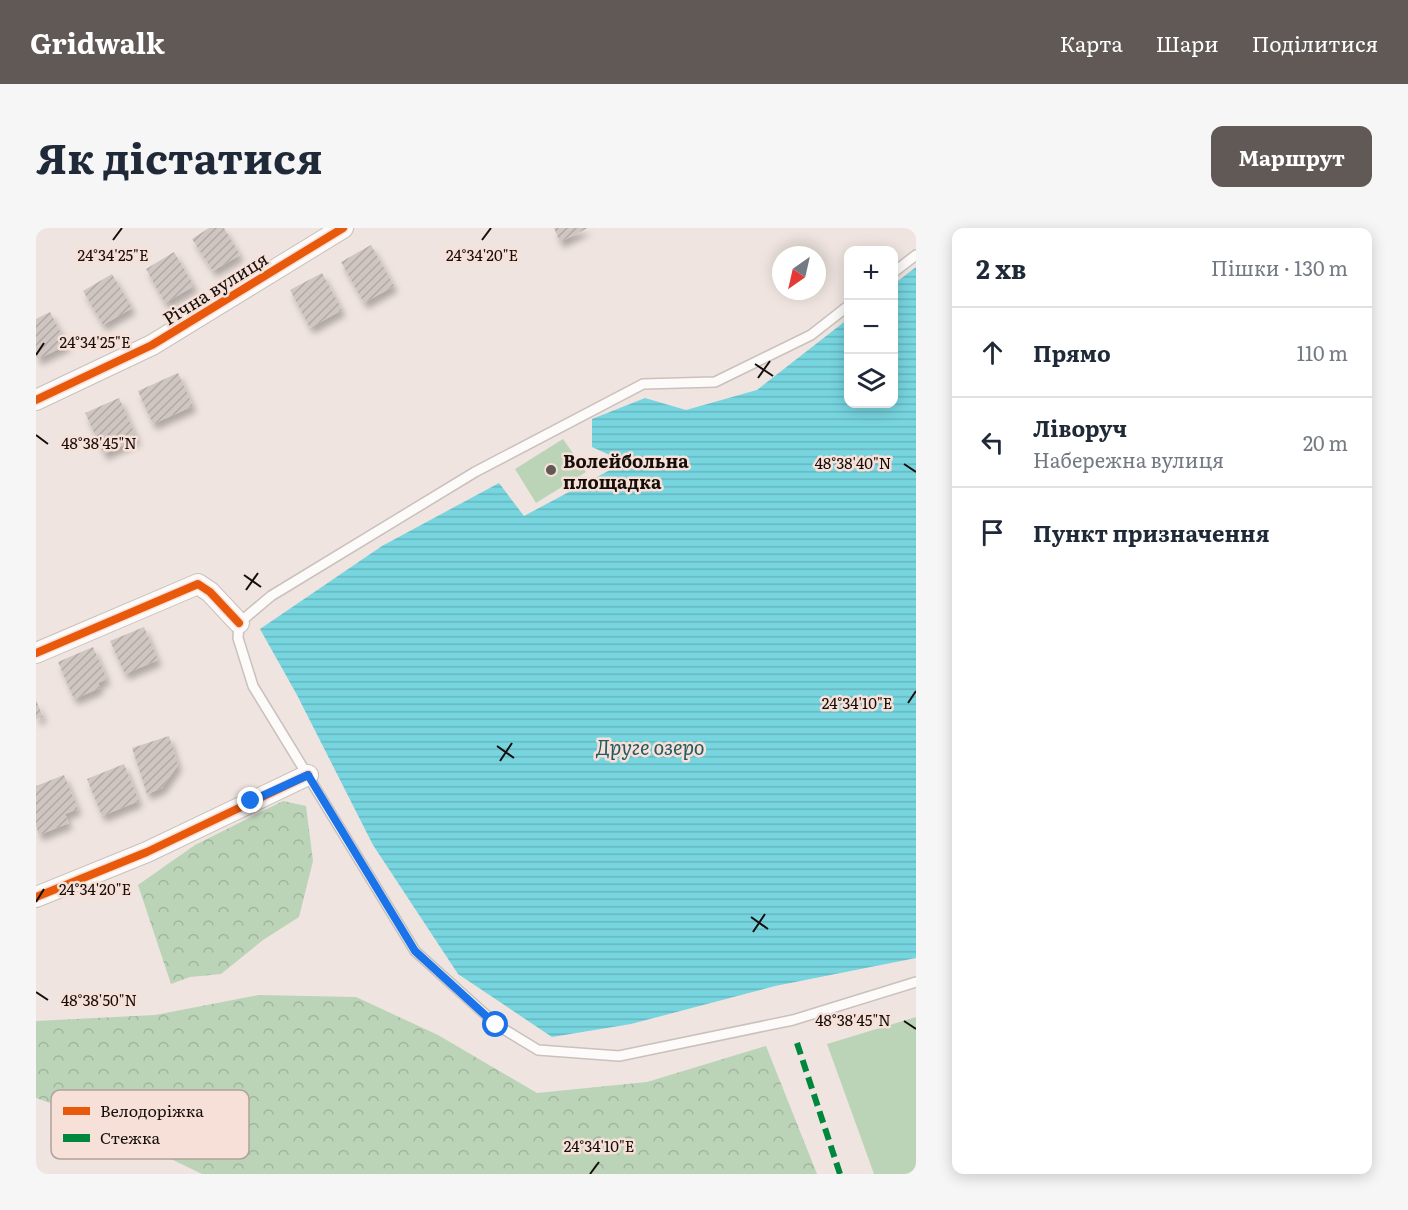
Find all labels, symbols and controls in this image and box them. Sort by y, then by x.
text: Gridwalk [30,21,165,63]
text: Карта [1060,27,1123,58]
text: Шари [1156,27,1219,58]
text: Поділитися [1252,27,1378,58]
text: Як дістатися [36,125,323,187]
button: Маршрут [1211,126,1372,187]
text: 24°34'25"E [78,243,148,266]
text: 24°34'20"E [446,243,518,266]
street label: Річна вулиця [157,245,273,331]
north arrow [772,246,826,300]
map controls [844,246,898,408]
button: + [844,246,898,300]
text: 2 хв [976,248,1026,287]
text: Пішки · 130 m [1211,252,1348,282]
button: − [844,300,898,354]
text: 24°34'25"E [60,330,130,353]
icon: ahead [976,336,1009,369]
text: Прямо [1033,336,1111,369]
text: 110 m [1297,337,1348,367]
button: layers [844,354,898,408]
text: Ліворуч [1033,411,1127,444]
icon: left [976,426,1009,459]
text: 20 m [1303,427,1348,457]
text: 48°38'45"N [61,431,137,454]
text: Набережна вулиця [1033,444,1224,474]
place label: Волейбольна площадка [563,447,689,495]
text: 48°38'40"N [815,451,891,474]
marker: Волейбольна площадка [544,463,558,477]
icon: arrive [976,516,1009,549]
text: Пункт призначення [1033,516,1270,549]
text: 24°34'10"E [822,691,892,714]
water label: Друге озеро [595,731,705,761]
route end [237,787,263,813]
text: 24°34'20"E [59,877,131,900]
text: 48°38'50"N [61,988,137,1011]
text: 48°38'45"N [815,1008,891,1031]
route start [482,1011,508,1037]
legend [51,1090,249,1159]
text: Велодоріжка [100,1098,204,1122]
text: Стежка [100,1125,161,1149]
text: 24°34'10"E [564,1134,634,1157]

